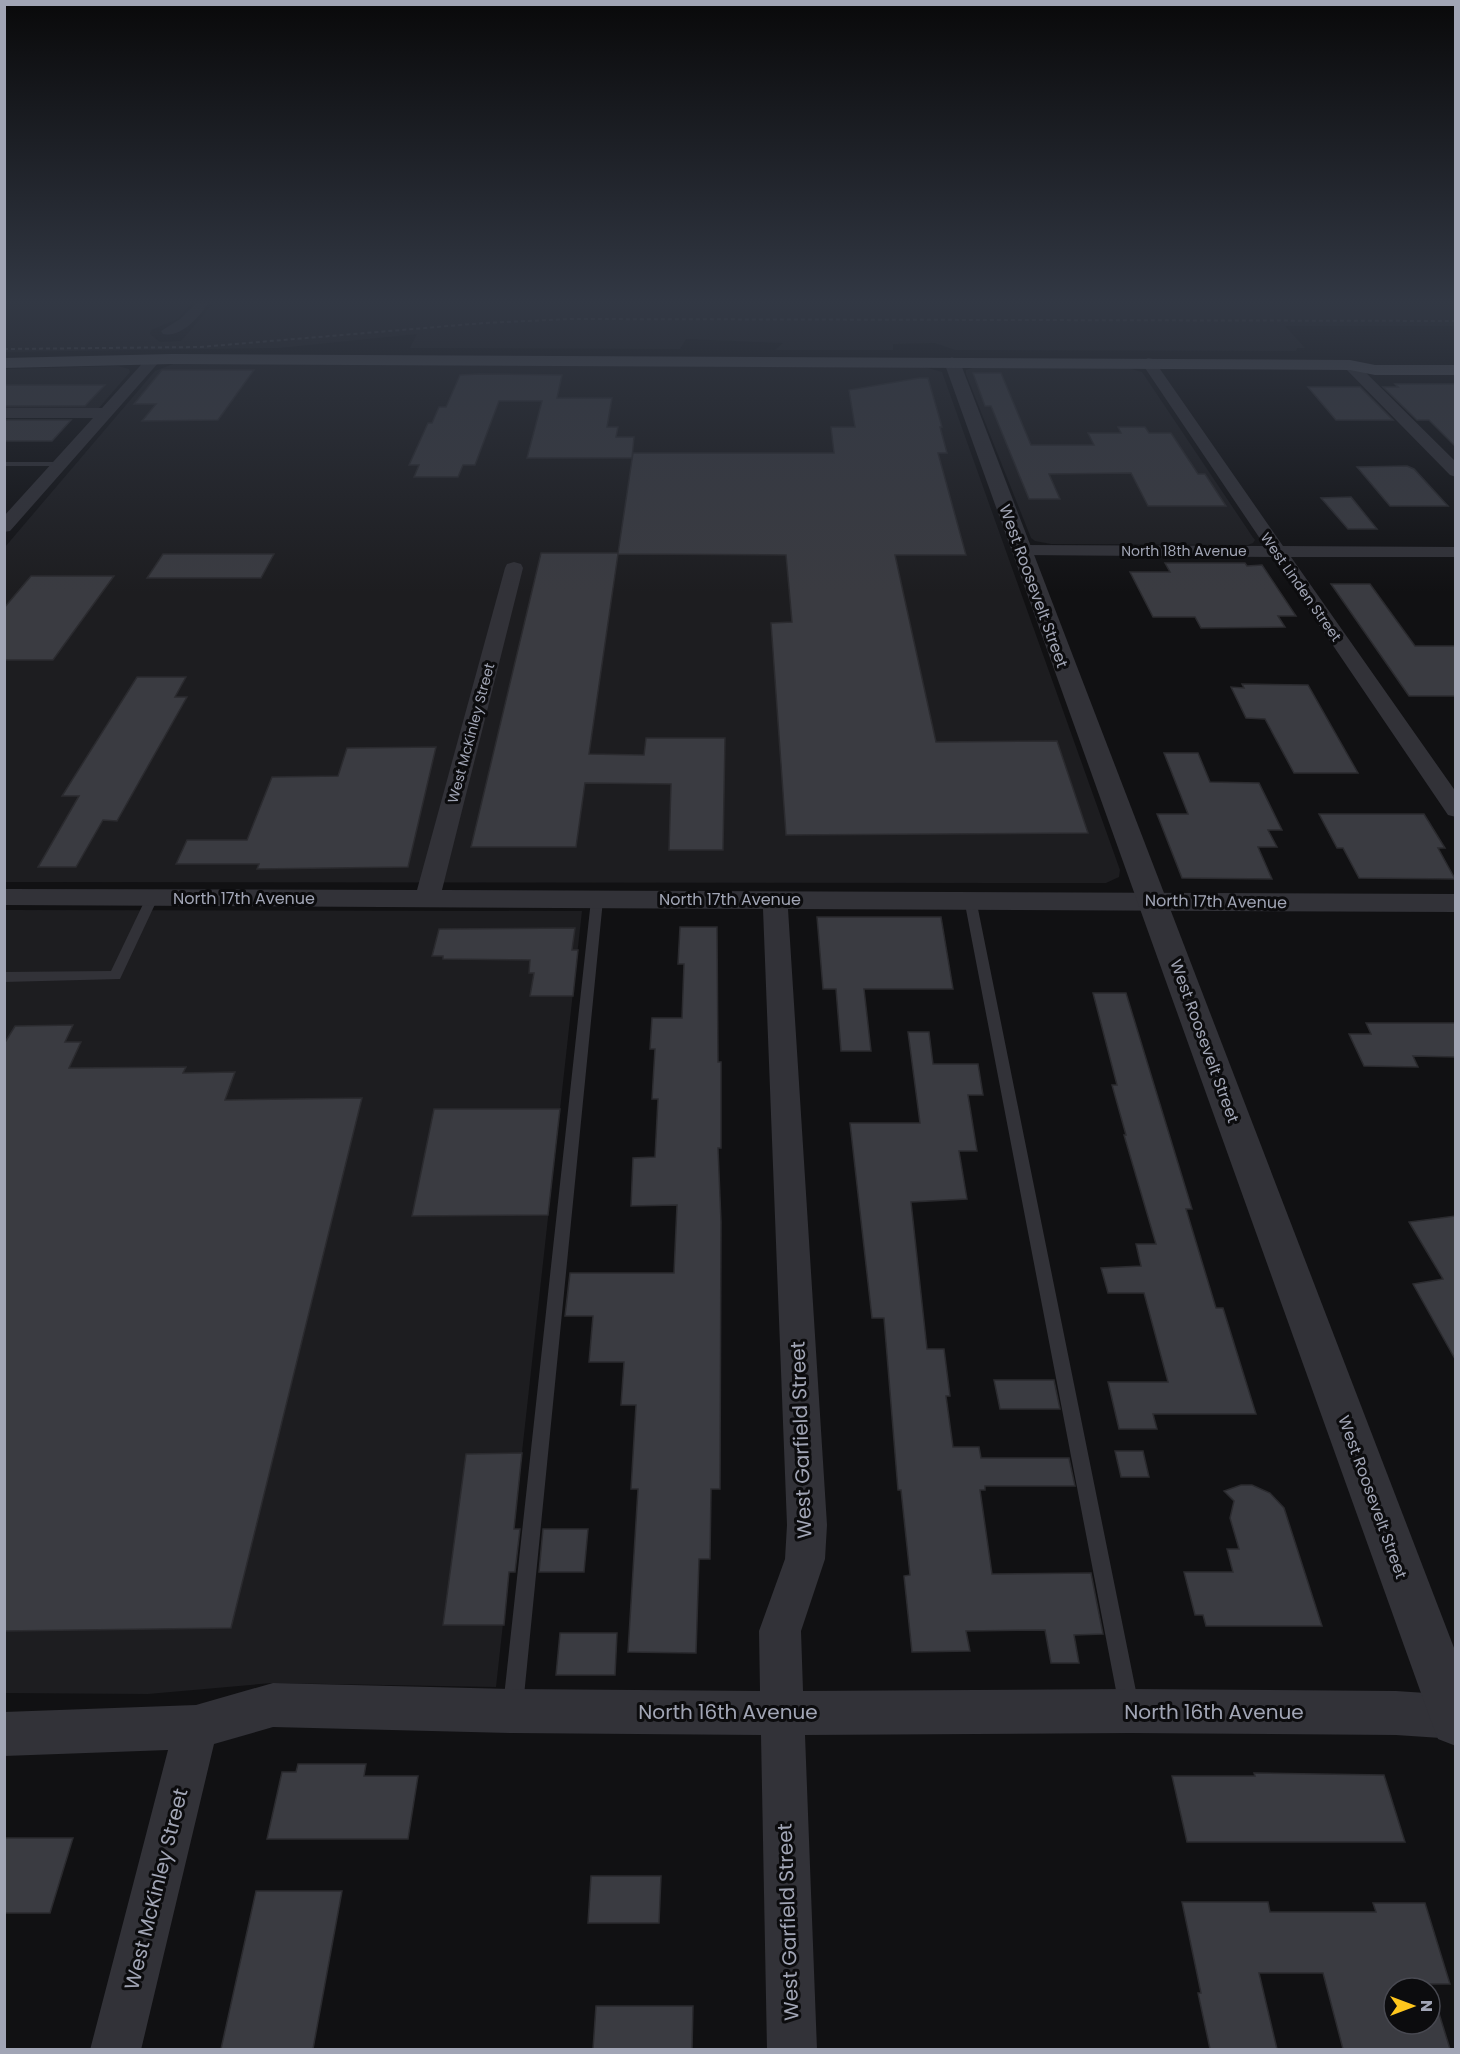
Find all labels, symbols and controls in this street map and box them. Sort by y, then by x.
street label: West Roosevelt Street [993,501,1074,671]
street label: West Linden Street [1256,529,1346,645]
street label: North 18th Avenue [1121,541,1247,561]
street label: West McKinley Street [443,661,499,805]
street label: North 17th Avenue [173,887,315,910]
street label: North 17th Avenue [659,888,801,911]
street label: North 17th Avenue [1145,889,1287,914]
street label: West Roosevelt Street [1164,956,1245,1126]
street label: West Garfield Street [784,1341,818,1539]
street label: West Roosevelt Street [1332,1412,1413,1582]
street label: North 16th Avenue [638,1698,818,1726]
street label: North 16th Avenue [1124,1698,1304,1726]
street label: West McKinley Street [117,1785,195,1993]
street label: West Garfield Street [771,1823,805,2021]
north arrow [1382,1976,1442,2036]
text: N [1415,2000,1438,2012]

